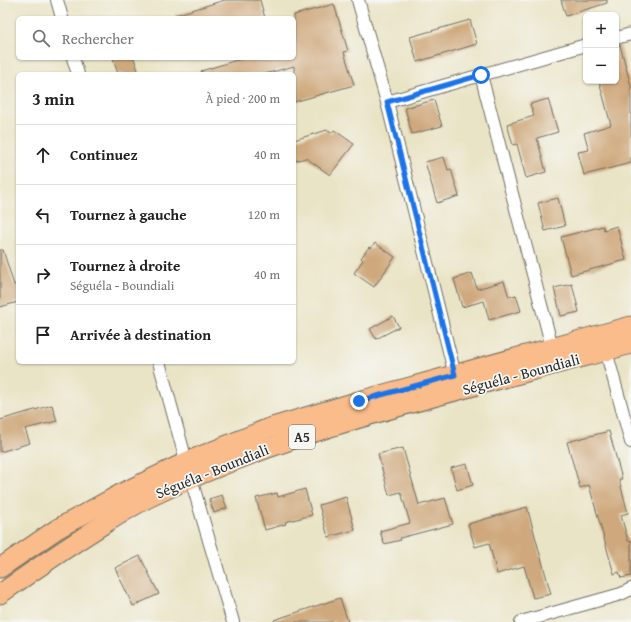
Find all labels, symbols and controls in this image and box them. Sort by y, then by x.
map controls [583,12,619,84]
button: + [583,12,619,48]
search box [16,16,296,60]
icon: search [30,27,52,49]
text: Rechercher [62,28,134,49]
button: − [583,48,619,84]
route start [472,66,490,84]
text: 3 min [32,86,74,111]
text: À pied · 200 m [205,89,280,108]
icon: ahead [32,144,54,166]
text: Continuez [70,144,138,165]
text: 40 m [254,145,280,164]
icon: left [32,204,54,226]
text: Tournez à gauche [70,204,187,225]
text: 120 m [248,205,280,224]
text: Tournez à droite [70,255,180,276]
icon: right [32,264,54,286]
text: 40 m [254,265,280,284]
text: Séguéla - Boundiali [70,276,174,295]
icon: arrive [32,324,54,346]
text: Arrivée à destination [70,324,211,345]
street label: Séguéla - Boundiali [460,348,582,400]
route end [350,392,368,410]
road number: A5 [289,425,315,449]
street label: Séguéla - Boundiali [152,439,272,503]

